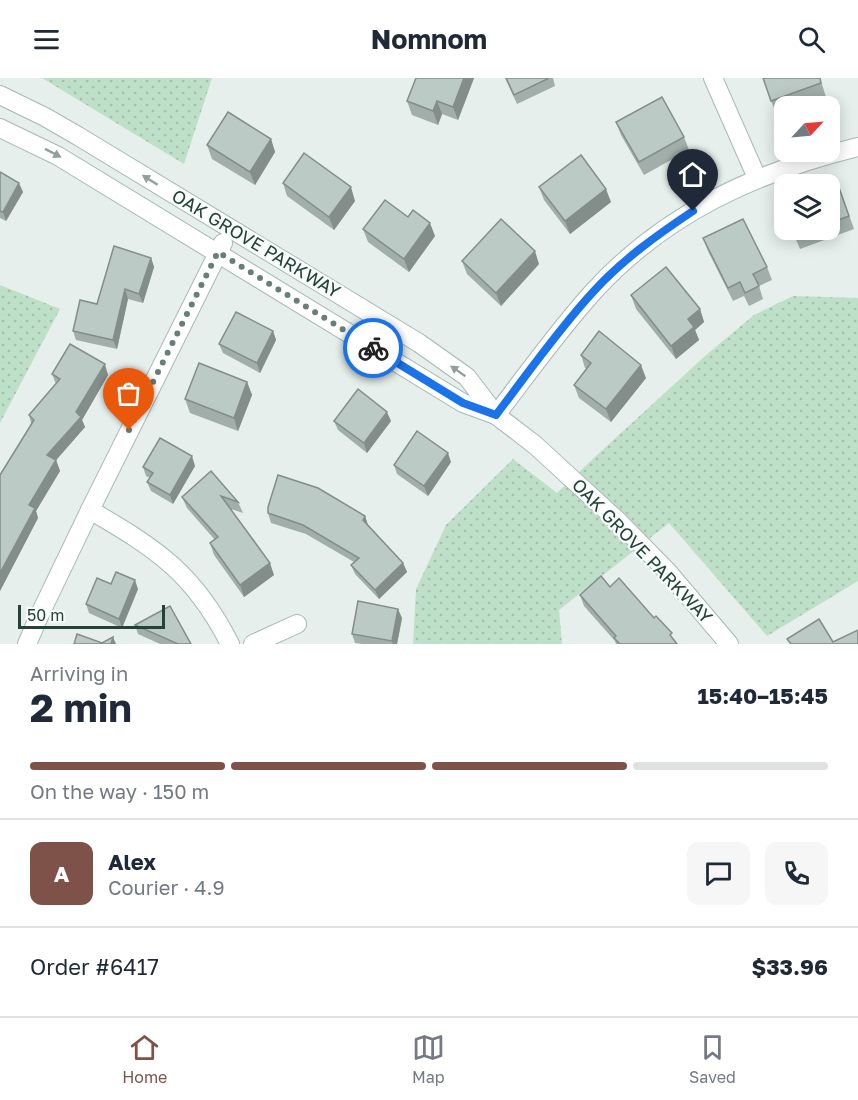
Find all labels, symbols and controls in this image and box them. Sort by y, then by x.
icon: menu [30,23,63,56]
text: Nomnom [371,23,487,55]
icon: search [795,23,828,56]
north arrow [774,96,840,162]
map controls [774,96,840,240]
one-way arrow [44,149,61,158]
pin [667,149,718,211]
icon: home [676,158,709,191]
one-way arrow [142,174,158,185]
button: layers [774,174,840,240]
street label: OAK GROVE PARKWAY [168,184,345,302]
courier [343,318,403,378]
icon: bike [357,332,390,365]
one-way arrow [451,365,466,377]
pin [103,368,154,430]
icon: bag [112,377,145,410]
street label: OAK GROVE PARKWAY [568,473,718,628]
scale bar [18,602,165,630]
text: 50 m [27,605,64,625]
text: Arriving in [30,661,128,685]
text: 15:40–15:45 [698,682,828,709]
text: 2 min [30,684,132,731]
text: On the way · 150 m [30,779,209,803]
button: chat [687,842,750,905]
button: phone [765,842,828,905]
text: Alex [108,848,156,875]
text: A [54,860,69,887]
text: Courier · 4.9 [108,875,225,899]
text: Order #6417 [30,953,159,980]
text: $33.96 [751,953,828,980]
tab: Home [122,1031,167,1087]
tab: Map [412,1031,445,1087]
tab: Saved [689,1031,736,1087]

